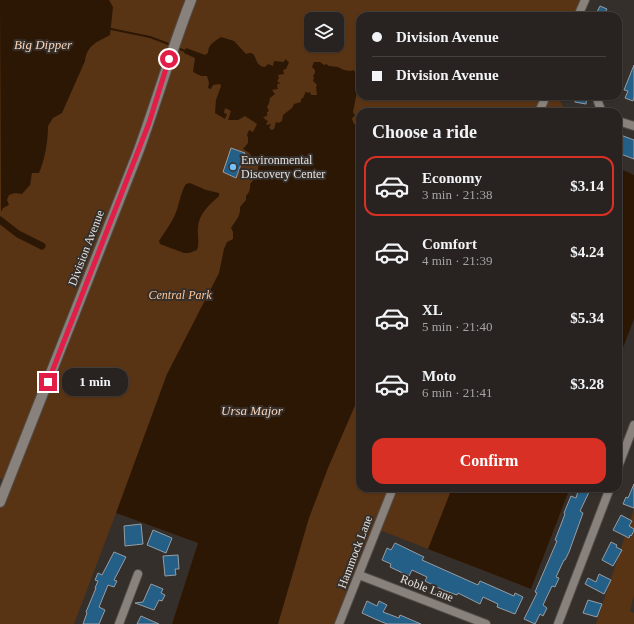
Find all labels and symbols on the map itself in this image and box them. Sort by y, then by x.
water label: Big Dipper [14,37,73,52]
route start [160,50,178,68]
place label: Environmental Discovery Center [241,153,325,181]
marker: Environmental Discovery Center [228,162,238,172]
street label: Division Avenue [65,208,107,288]
park label: Central Park [149,288,212,302]
callout: 1 min [62,368,128,396]
route end [39,373,57,391]
water label: Ursa Major [221,403,284,418]
street label: Hammock Lane [335,514,375,590]
street label: Roble Lane [399,571,455,605]

